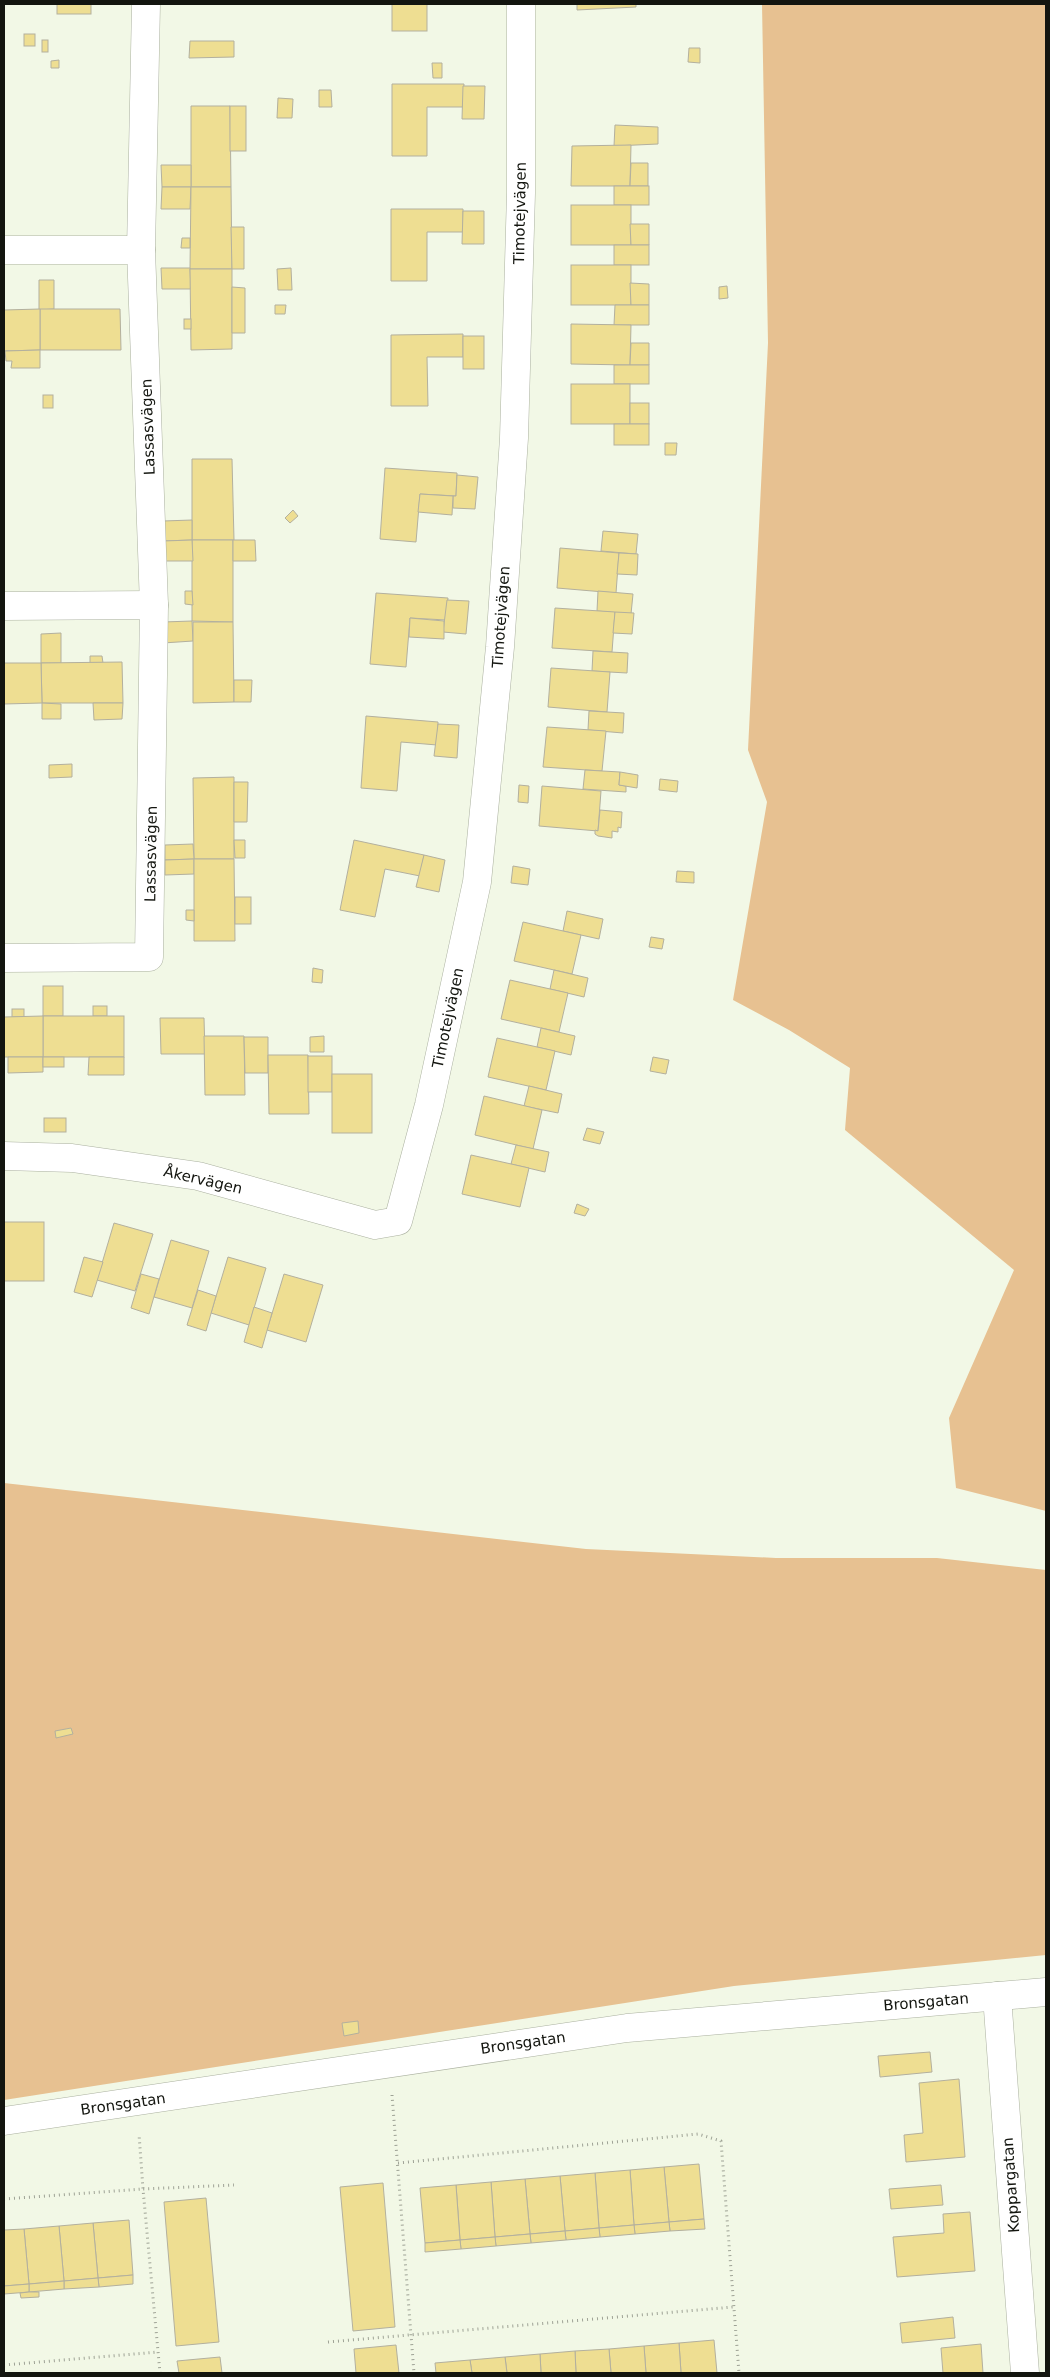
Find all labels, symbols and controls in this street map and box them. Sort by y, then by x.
street label: Timotejvägen [510,162,530,265]
street label: Lassasvägen [137,378,159,476]
street label: Timotejvägen [488,565,514,670]
street label: Lassasvägen [141,806,161,902]
street label: Timotejvägen [428,966,467,1071]
street label: Åkervägen [162,1161,244,1198]
street label: Bronsgatan [882,1989,970,2015]
street label: Bronsgatan [479,2028,567,2058]
street label: Bronsgatan [79,2089,167,2119]
street label: Koppargatan [999,2137,1023,2233]

